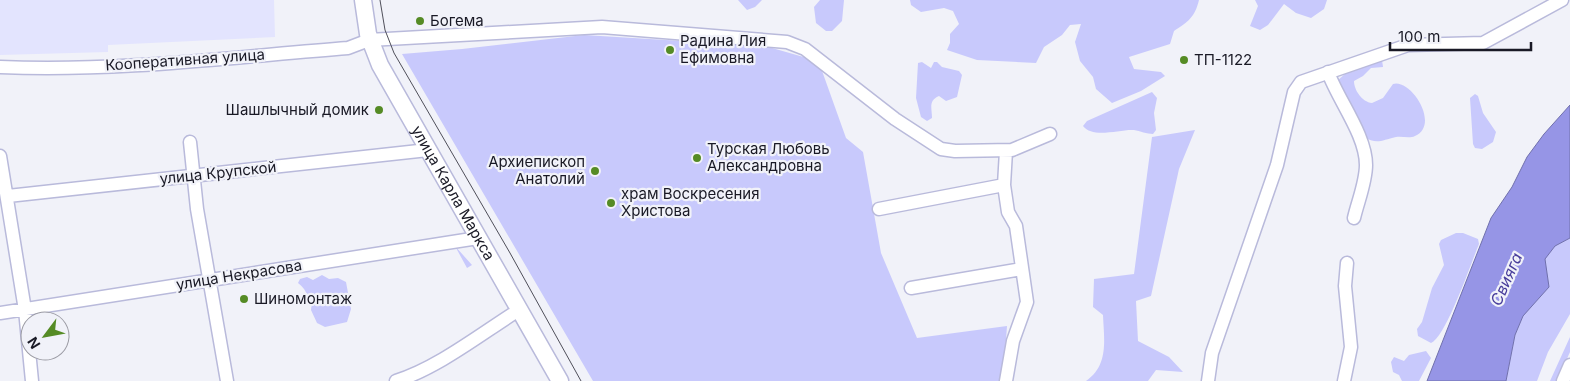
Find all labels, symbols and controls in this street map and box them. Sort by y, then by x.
place label: Богема [430,11,484,30]
marker: Богема [414,15,426,27]
scale bar [1390,20,1531,52]
text: 100 m [1398,27,1440,46]
place label: Радина Лия Ефимовна [680,31,766,67]
street label: Кооперативная улица [105,44,265,75]
marker: Радина Лия Ефимовна [664,44,676,56]
place label: ТП-1122 [1194,50,1252,69]
marker: ТП-1122 [1178,54,1190,66]
place label: Шашлычный домик [226,100,369,119]
marker: Шашлычный домик [373,104,385,116]
street label: улица Карла Маркса [408,122,499,264]
place label: Турская Любовь Александровна [707,139,830,175]
place label: Архиепископ Анатолий [488,152,585,188]
marker: Турская Любовь Александровна [691,152,703,164]
street label: улица Крупской [159,157,277,188]
marker: Архиепископ Анатолий [589,165,601,177]
place label: храм Воскресения Христова [621,184,760,220]
marker: храм Воскресения Христова [605,197,617,209]
water label: Свияга [1486,249,1527,309]
street label: улица Некрасова [175,255,303,294]
place label: Шиномонтаж [254,289,352,308]
marker: Шиномонтаж [238,293,250,305]
north arrow [20,311,70,361]
text: N [24,334,44,352]

